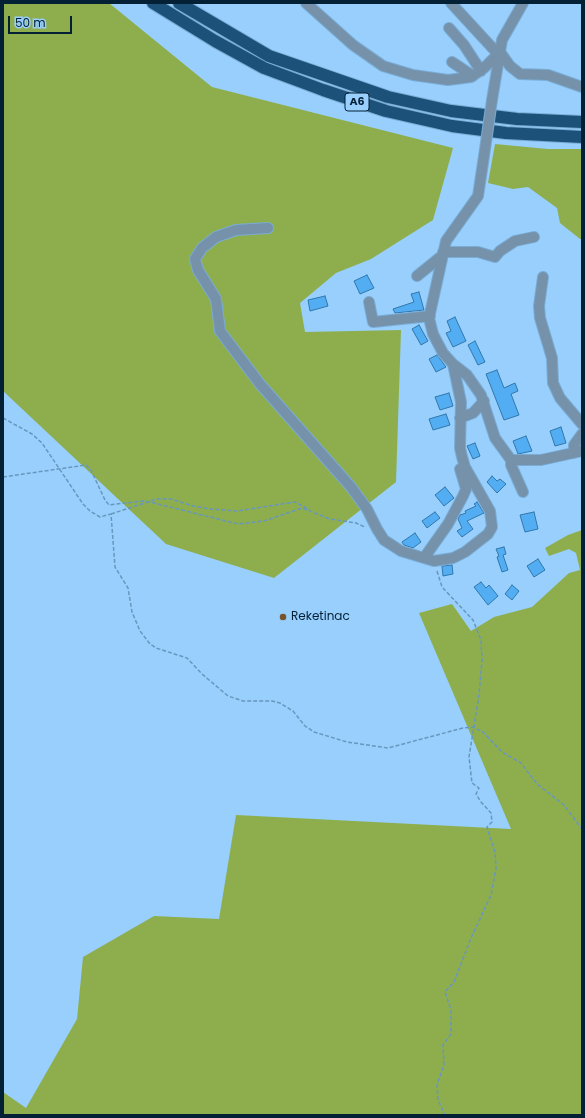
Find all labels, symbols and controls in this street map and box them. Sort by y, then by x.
scale bar [10,8,74,34]
text: 50 m [15,14,46,31]
road number: A6 [345,93,369,111]
place label: Reketinac [291,610,350,624]
marker: Reketinac [278,612,288,622]

